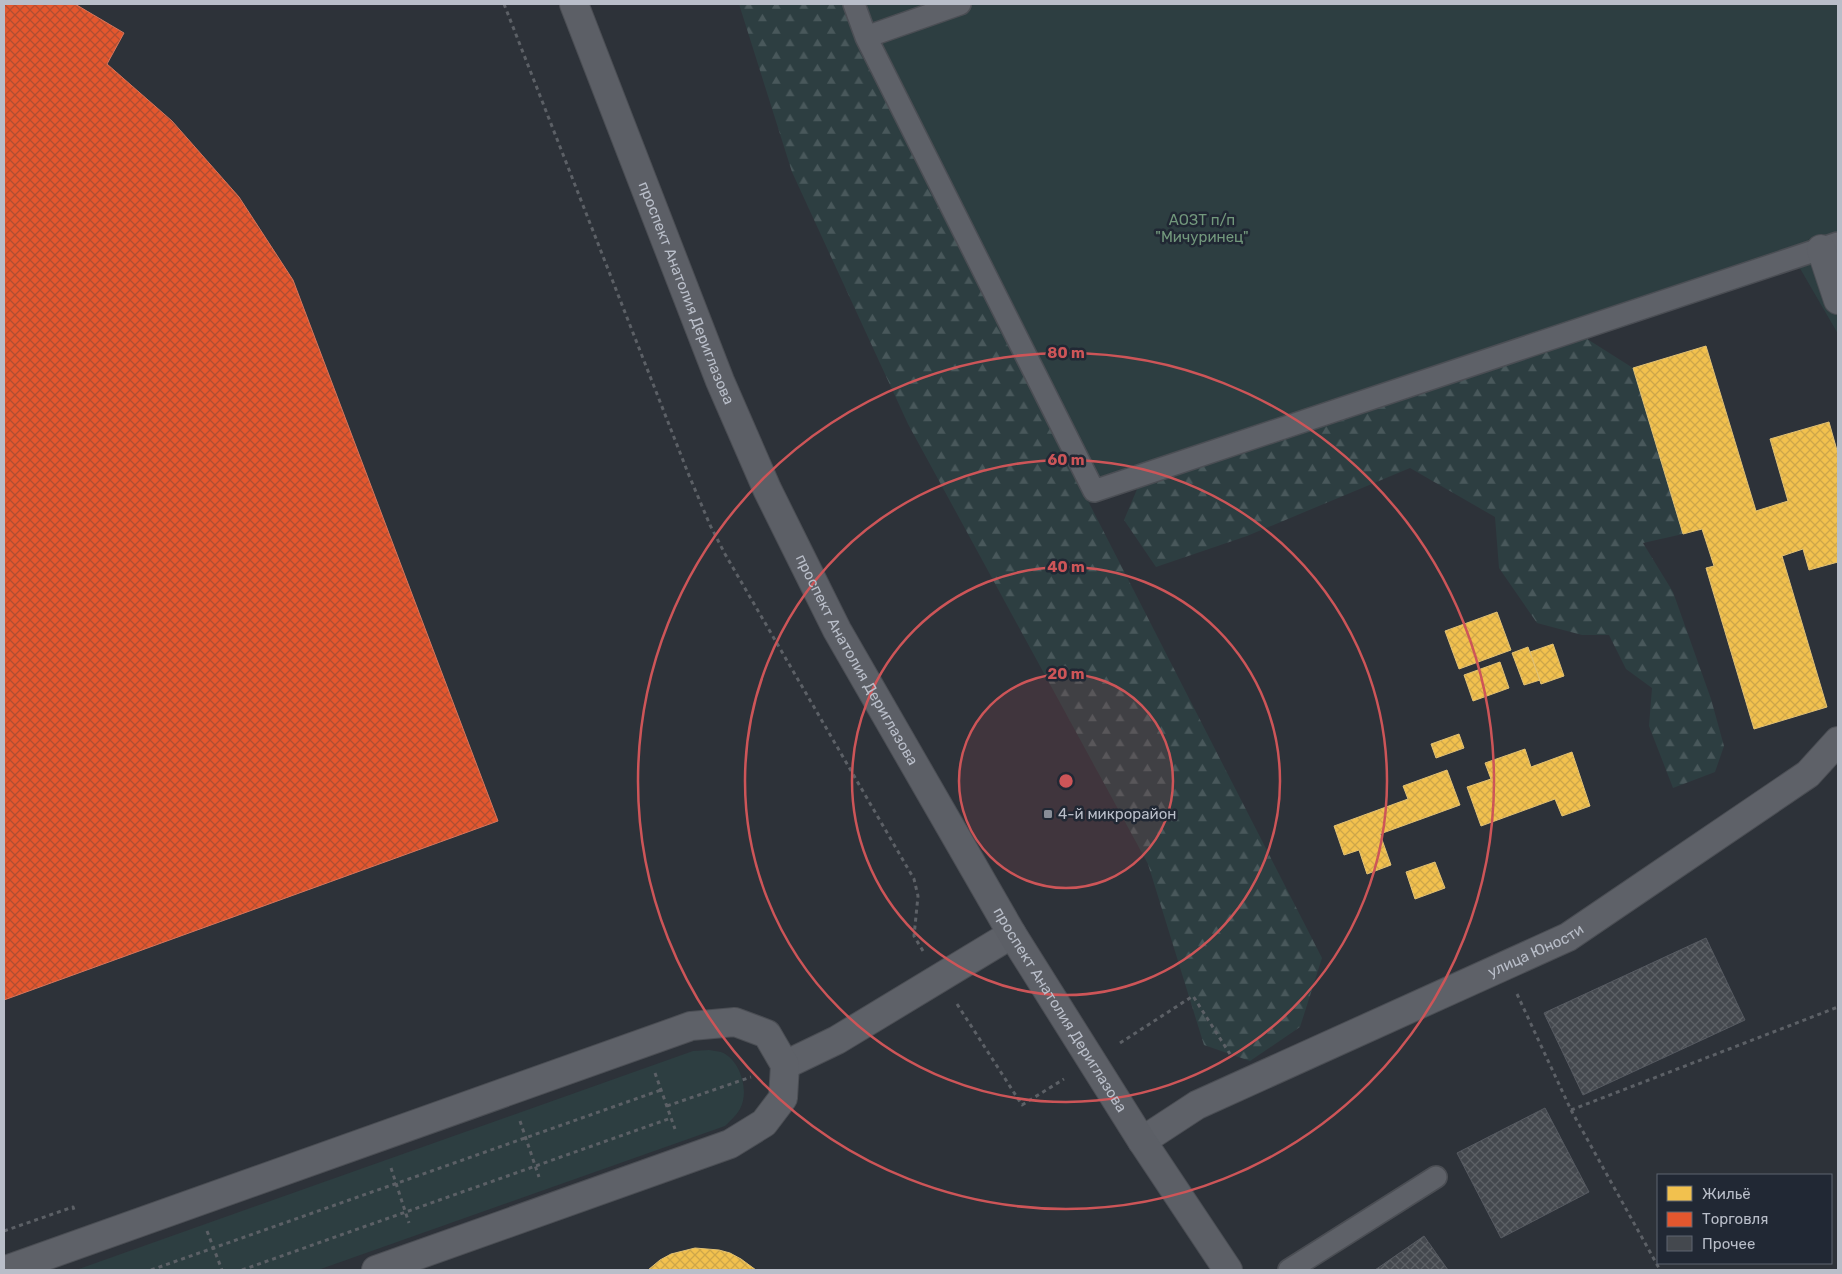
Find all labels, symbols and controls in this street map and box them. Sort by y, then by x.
street label: проспект Анатолия Дериглазова [635,179,738,407]
park label: АОЗТ п/п "Мичуринец" [1155,211,1249,246]
text: 80 m [1047,344,1085,362]
text: 60 m [1048,451,1084,469]
street label: проспект Анатолия Дериглазова [792,551,922,768]
text: 40 m [1047,558,1085,576]
text: 20 m [1048,665,1084,683]
centre of rings [1057,772,1075,790]
place label: 4-й микрорайон [1058,805,1176,823]
marker: 4-й микрорайон [1042,808,1054,820]
street label: проспект Анатолия Дериглазова [990,904,1131,1116]
street label: улица Юности [1485,920,1587,981]
legend [1657,1174,1832,1264]
text: Жильё [1702,1185,1751,1203]
text: Торговля [1702,1210,1768,1228]
text: Прочее [1702,1235,1755,1253]

